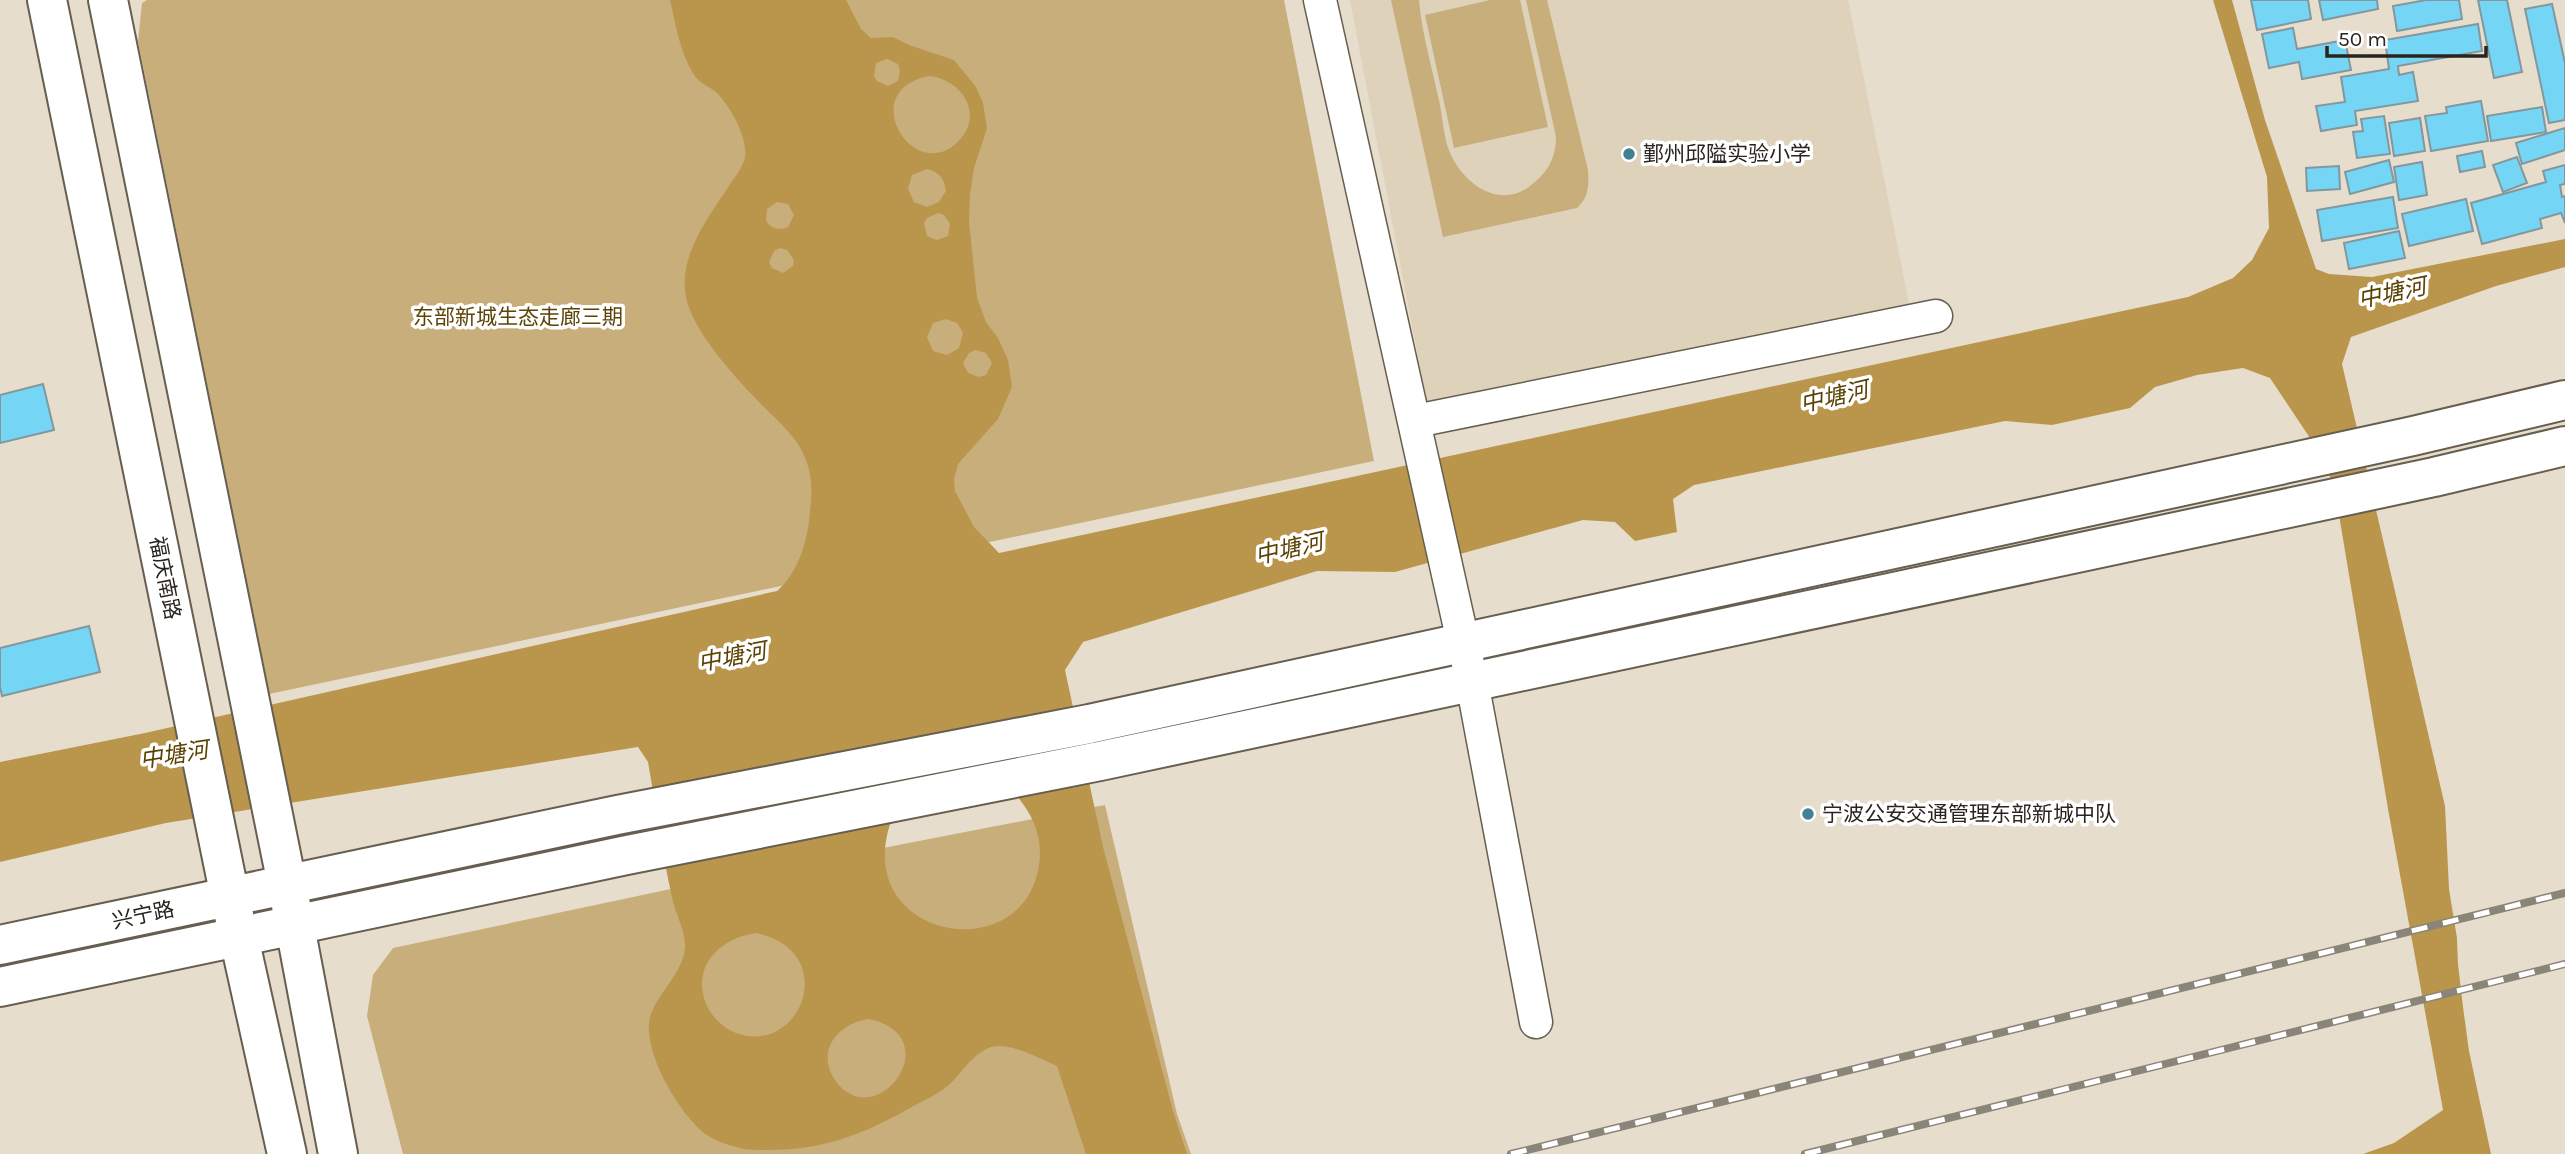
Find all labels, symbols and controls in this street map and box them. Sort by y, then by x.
scale bar [2327,14,2486,58]
text: 50 m [2338,27,2387,51]
place label: 鄞州邱隘实验小学 [1643,142,1811,166]
marker: 鄞州邱隘实验小学 [1621,146,1637,162]
water label: 中塘河 [2355,272,2432,313]
park label: 东部新城生态走廊三期 [413,305,623,329]
water label: 中塘河 [1797,375,1875,418]
water label: 中塘河 [1252,527,1330,570]
street label: 福庆南路 [145,534,185,622]
water label: 中塘河 [696,636,772,677]
water label: 中塘河 [138,736,214,774]
place label: 宁波公安交通管理东部新城中队 [1822,802,2116,826]
marker: 宁波公安交通管理东部新城中队 [1800,806,1816,822]
street label: 兴宁路 [110,897,176,933]

